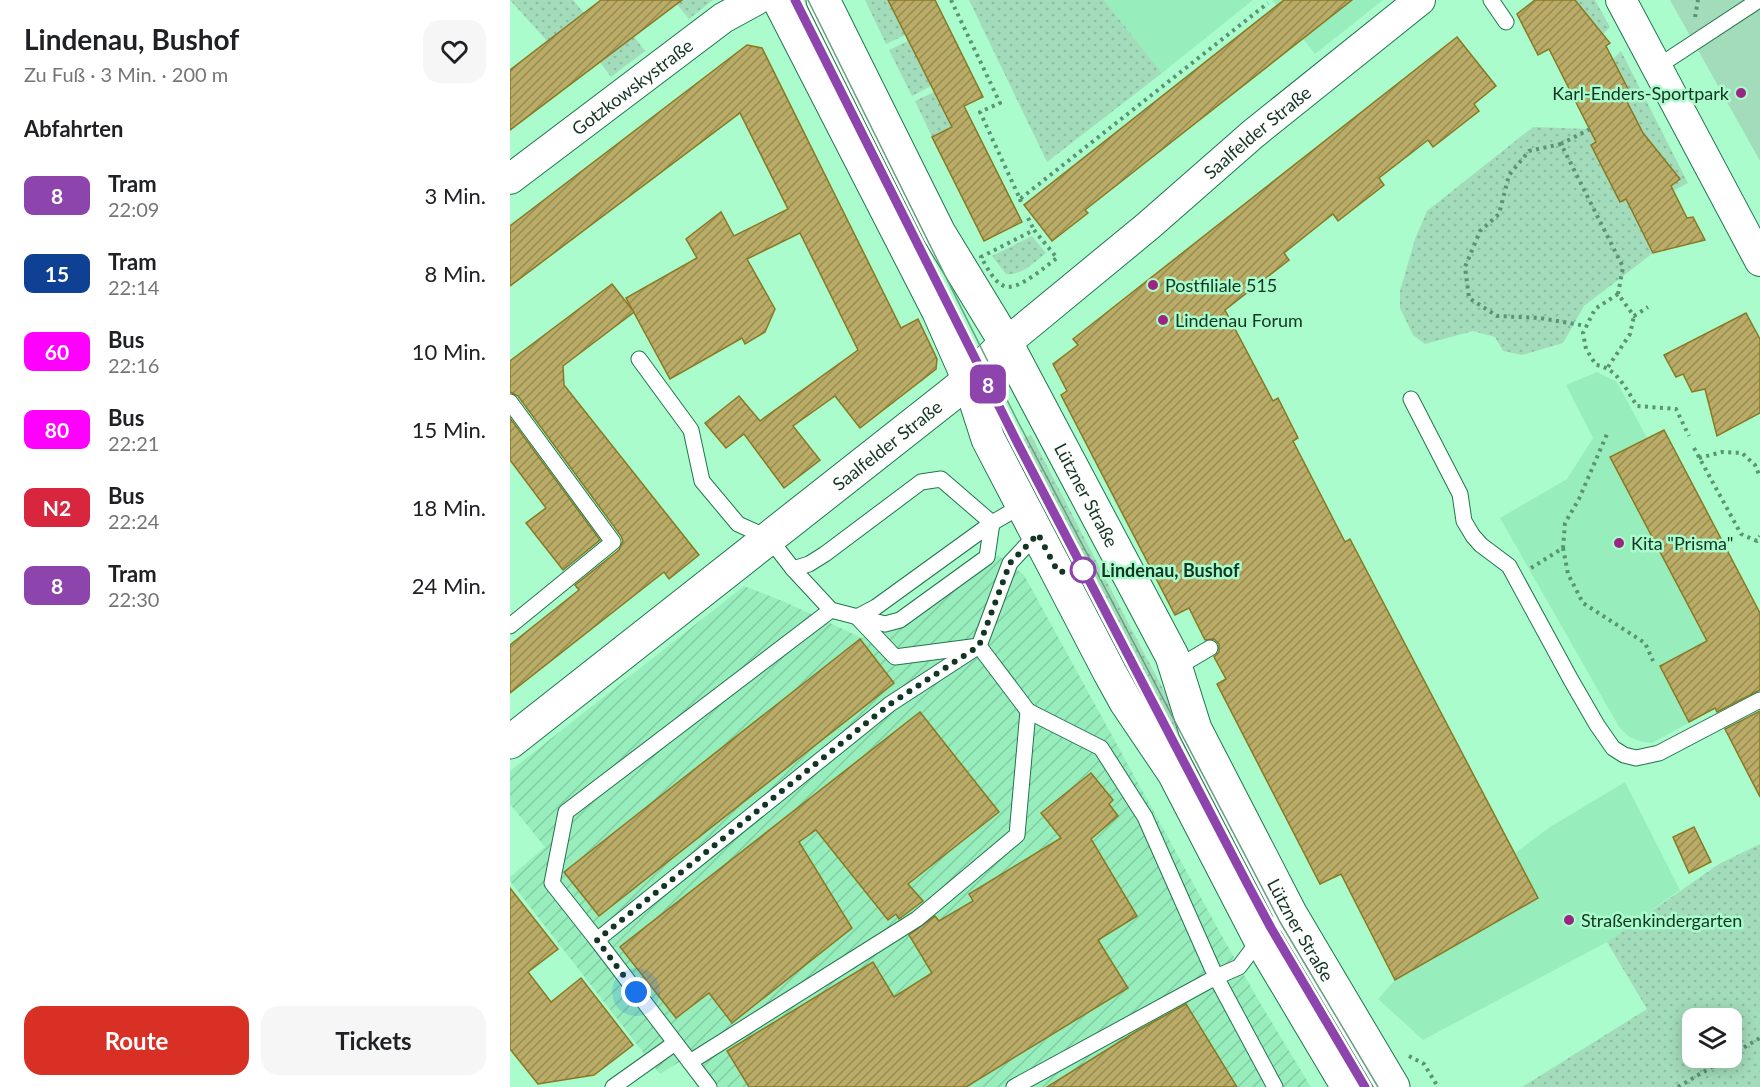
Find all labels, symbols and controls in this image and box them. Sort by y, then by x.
button: heart [423,20,486,83]
text: Lindenau, Bushof [24,22,239,56]
street label: Gotzkowskystraße [567,34,697,140]
text: Zu Fuß · 3 Min. · 200 m [24,62,228,86]
street label: Saalfelder Straße [1199,81,1315,183]
place label: Karl-Enders-Sportpark [1552,82,1730,104]
marker: Karl-Enders-Sportpark [1734,86,1748,100]
text: Abfahrten [24,115,123,142]
text: Tram [108,170,157,197]
text: 3 Min. [425,182,486,209]
text: 8 [51,183,63,208]
text: 22:09 [108,197,159,221]
text: Tram [108,248,157,275]
text: 8 Min. [425,260,486,287]
text: 15 [45,261,69,286]
place label: Postfiliale 515 [1165,274,1277,296]
text: 22:14 [108,275,159,299]
marker: Postfiliale 515 [1146,278,1160,292]
place label: Lindenau Forum [1175,309,1303,331]
marker: Lindenau Forum [1156,313,1170,327]
text: Bus [108,326,144,353]
text: 10 Min. [412,338,486,365]
text: 60 [45,339,69,364]
text: 22:16 [108,353,159,377]
line badge: 8 [968,364,1008,404]
text: 8 [982,372,994,397]
street label: Saalfelder Straße [828,395,946,495]
text: Bus [108,404,144,431]
text: 15 Min. [412,416,486,443]
text: 80 [45,417,69,442]
text: 22:21 [108,431,159,455]
street label: Lützner Straße [1050,439,1123,551]
text: Bus [108,482,144,509]
text: 18 Min. [412,494,486,521]
text: N2 [43,495,71,520]
text: 22:24 [108,509,159,533]
place label: Kita "Prisma" [1631,532,1733,554]
marker: Kita "Prisma" [1612,536,1626,550]
marker: Lindenau, Bushof [1070,557,1096,583]
place label: Lindenau, Bushof [1101,559,1240,581]
text: Tram [108,560,157,587]
text: 24 Min. [412,572,486,599]
text: 8 [51,573,63,598]
text: 22:30 [108,587,159,611]
street label: Lützner Straße [1263,875,1339,985]
place label: Straßenkindergarten [1581,909,1742,931]
marker: Straßenkindergarten [1562,913,1576,927]
your location [621,977,651,1007]
button: Route [24,1006,249,1075]
button: Tickets [261,1006,486,1075]
map controls [1682,1008,1742,1068]
button: layers [1682,1008,1742,1068]

